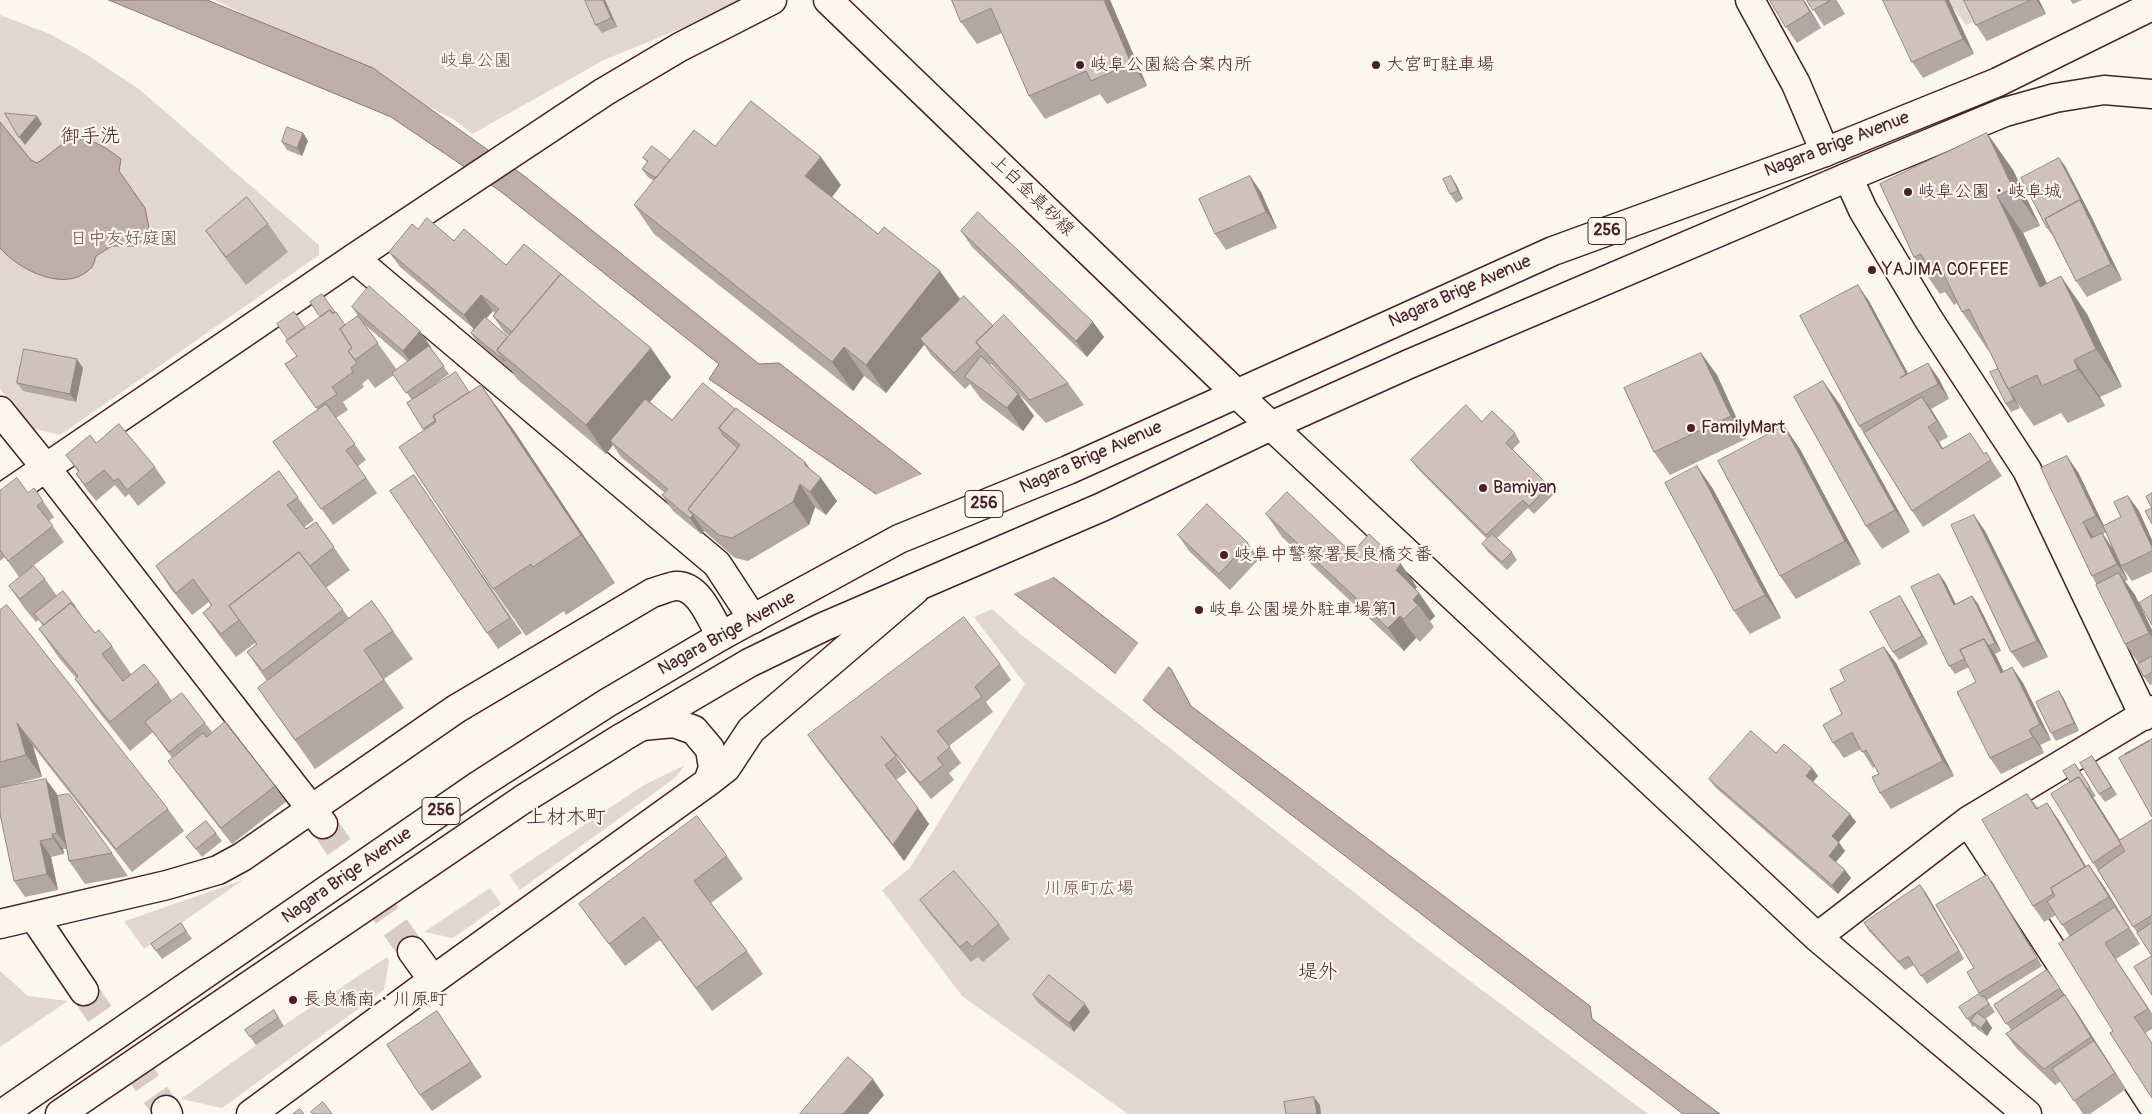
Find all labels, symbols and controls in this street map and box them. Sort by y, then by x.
park label: 岐阜公園 [440,50,512,72]
place label: 岐阜公園総合案内所 [1090,54,1252,76]
place label: 大宮町駐車場 [1386,54,1494,76]
marker: 岐阜公園総合案内所 [1074,59,1086,71]
marker: 大宮町駐車場 [1370,59,1382,71]
street label: Nagara Brige Avenue [1761,107,1913,183]
district label: 御手洗 [60,125,120,149]
street label: 上白金真砂線 [986,151,1078,241]
place label: 岐阜公園・岐阜城 [1918,181,2062,203]
marker: 岐阜公園・岐阜城 [1902,186,1914,198]
road number: 256 [1588,218,1626,245]
park label: 日中友好庭園 [70,228,178,250]
street label: Nagara Brige Avenue [1385,251,1535,333]
place label: YAJIMA COFFEE [1882,259,2009,281]
marker: YAJIMA COFFEE [1866,264,1878,276]
street label: Nagara Brige Avenue [1016,417,1166,499]
place label: FamilyMart [1701,417,1785,439]
marker: FamilyMart [1685,422,1697,434]
place label: Bamiyan [1493,477,1556,499]
marker: Bamiyan [1477,482,1489,494]
road number: 256 [965,490,1003,518]
place label: 岐阜中警察署長良橋交番 [1234,544,1432,566]
marker: 岐阜中警察署長良橋交番 [1218,549,1230,561]
street label: Nagara Brige Avenue [655,587,799,681]
place label: 岐阜公園堤外駐車場第1 [1209,599,1396,621]
marker: 岐阜公園堤外駐車場第1 [1193,604,1205,616]
road number: 256 [422,798,460,824]
district label: 上材木町 [526,806,606,830]
street label: Nagara Brige Avenue [278,823,416,929]
park label: 川原町広場 [1044,878,1134,900]
district label: 堤外 [1298,961,1338,985]
place label: 長良橋南・川原町 [303,989,447,1011]
marker: 長良橋南・川原町 [287,994,299,1006]

